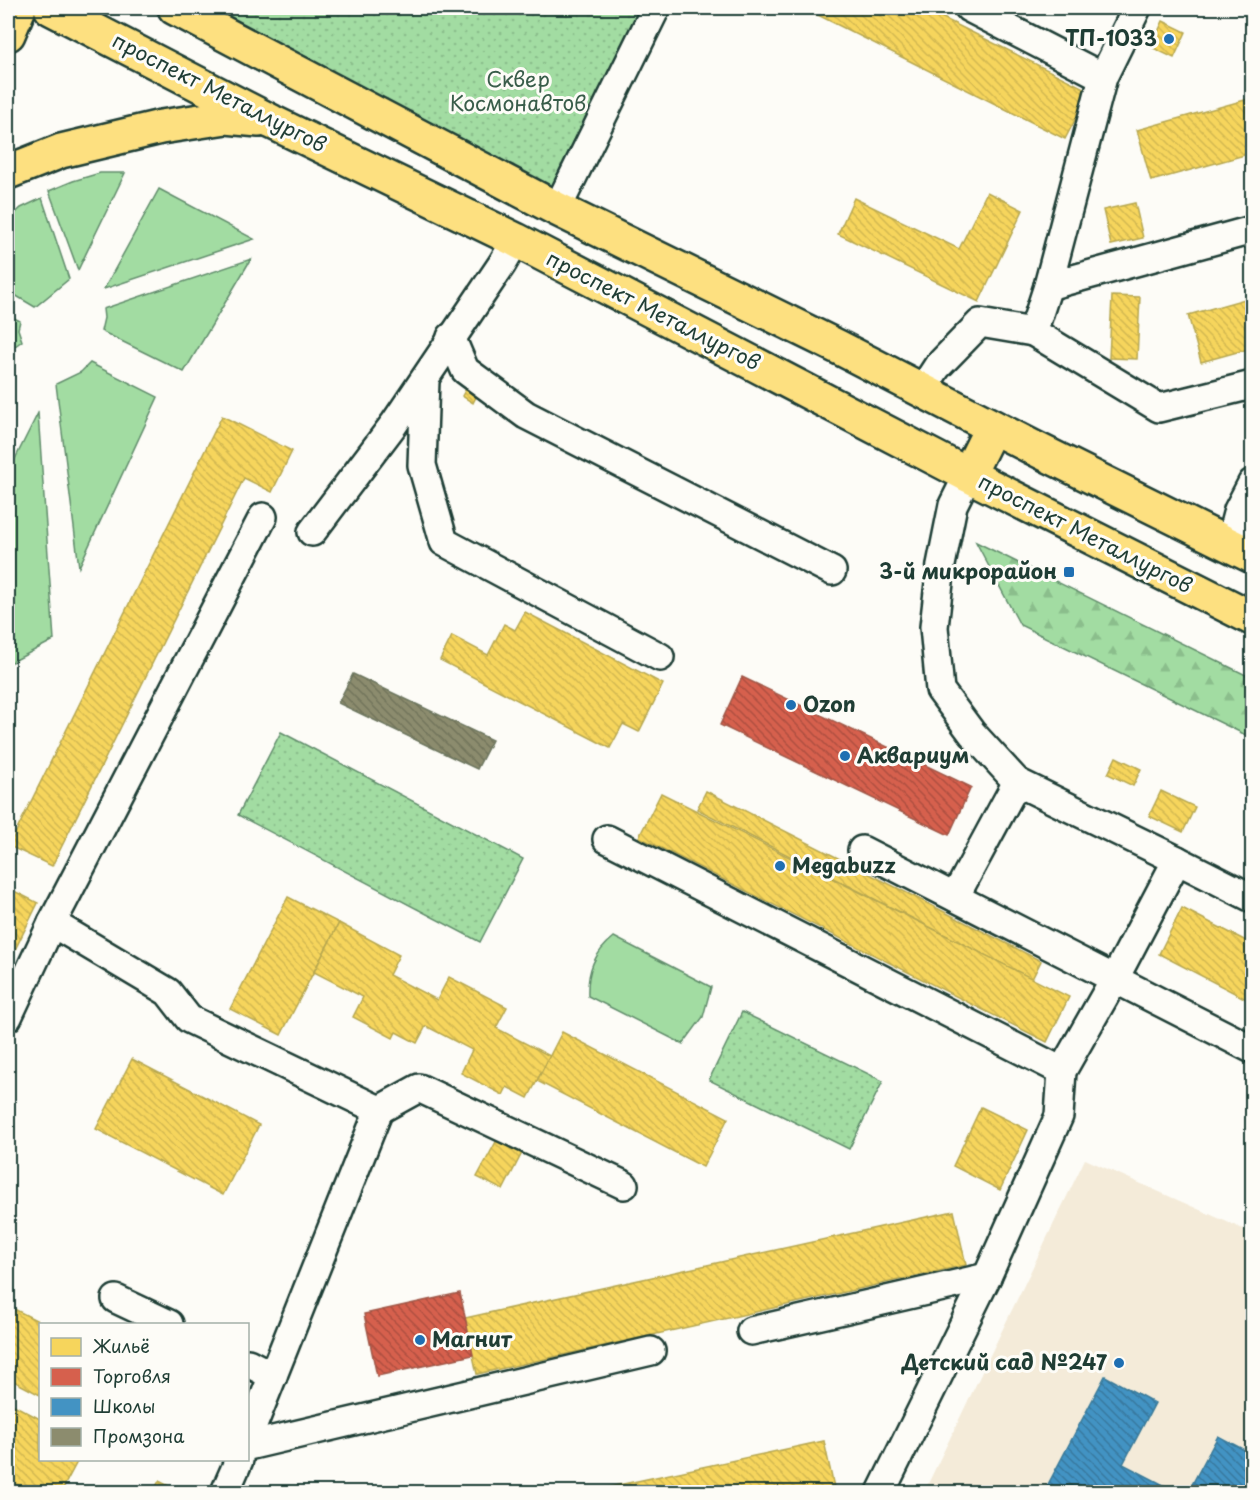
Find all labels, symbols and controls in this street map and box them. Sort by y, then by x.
place label: ТП-1033 [1065,21,1157,53]
street label: проспект Металлургов [107,23,333,159]
marker: ТП-1033 [1162,32,1176,46]
park label: Сквер Космонавтов [450,62,586,118]
street label: проспект Металлургов [541,241,767,377]
street label: проспект Металлургов [973,464,1199,600]
place label: 3-й микрорайон [879,554,1057,586]
marker: 3-й микрорайон [1062,565,1076,579]
place label: Ozon [803,687,856,719]
marker: Ozon [784,698,798,712]
place label: Аквариум [857,738,969,770]
marker: Аквариум [838,749,852,763]
place label: Megabuzz [792,848,896,880]
marker: Megabuzz [773,859,787,873]
place label: Магнит [432,1322,513,1354]
legend [39,1323,249,1461]
text: Жильё [92,1332,150,1359]
marker: Магнит [413,1333,427,1347]
place label: Детский сад №247 [901,1345,1107,1377]
marker: Детский сад №247 [1112,1356,1126,1370]
text: Торговля [93,1362,171,1389]
text: Школы [93,1392,156,1419]
text: Промзона [93,1422,185,1449]

